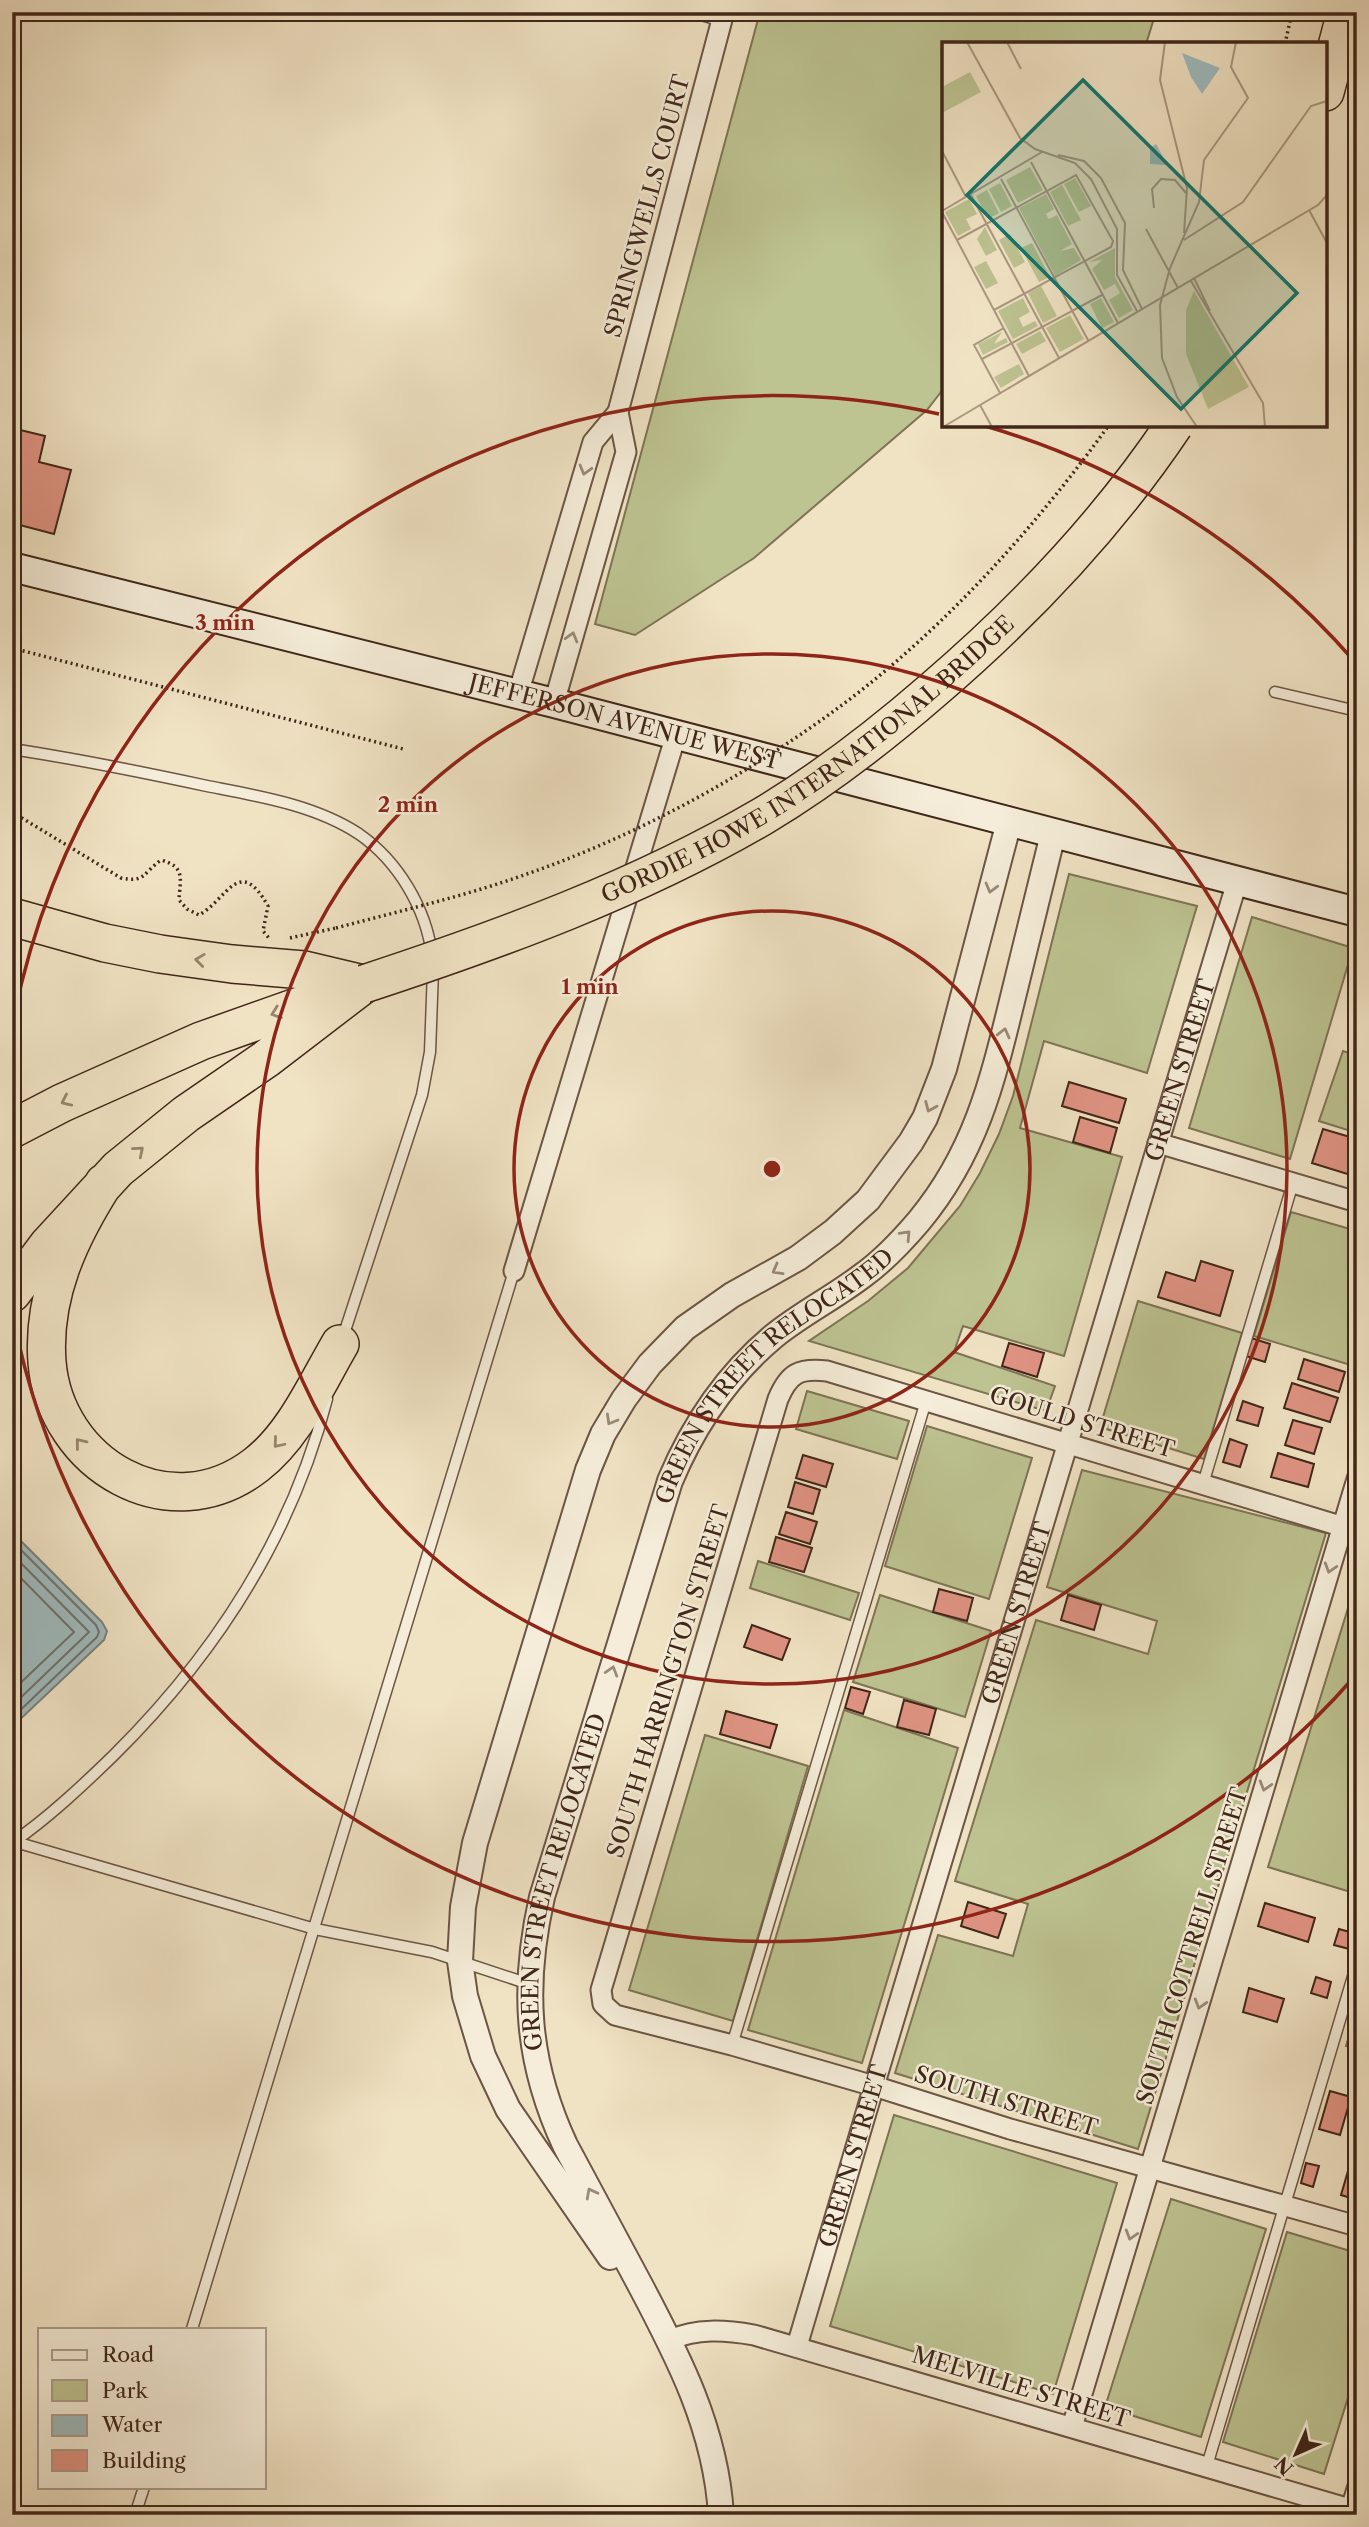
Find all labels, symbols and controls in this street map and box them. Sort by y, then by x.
inset map [942,42,1327,427]
street label: SPRINGWELLS COURT [598,71,696,340]
one-way arrow [578,464,593,476]
text: 3 min [195,610,256,635]
street label: GORDIE HOWE INTERNATIONAL BRIDGE [597,610,1020,909]
one-way arrow [564,632,579,644]
street label: JEFFERSON AVENUE WEST [463,667,785,776]
text: 2 min [378,792,439,817]
one-way arrow [985,882,999,894]
one-way arrow [194,953,206,968]
text: 1 min [561,974,619,999]
street label: GREEN STREET [1140,975,1221,1165]
one-way arrow [270,1005,282,1019]
one-way arrow [996,1027,1010,1039]
one-way arrow [61,1093,73,1107]
one-way arrow [924,1099,938,1112]
one-way arrow [131,1147,144,1159]
centre of rings [760,1157,784,1181]
one-way arrow [897,1230,910,1243]
street label: GREEN STREET RELOCATED [650,1242,899,1507]
one-way arrow [772,1262,784,1275]
street label: GOULD STREET [986,1381,1179,1464]
one-way arrow [606,1412,619,1425]
one-way arrow [273,1435,286,1448]
one-way arrow [76,1439,89,1451]
street label: SOUTH HARRINGTON STREET [601,1500,735,1861]
street label: GREEN STREET [976,1518,1057,1708]
one-way arrow [1324,1561,1339,1573]
one-way arrow [603,1665,618,1677]
street label: GREEN STREET RELOCATED [516,1710,612,2053]
one-way arrow [1259,1779,1274,1791]
street label: SOUTH COTTRELL STREET [1130,1783,1254,2108]
one-way arrow [1194,1997,1209,2009]
street label: SOUTH STREET [911,2060,1102,2142]
street label: GREEN STREET [813,2061,894,2251]
one-way arrow [586,2188,599,2201]
one-way arrow [1125,2228,1139,2240]
legend [38,2328,266,2488]
street label: MELVILLE STREET [909,2341,1134,2434]
text: Road [102,2342,154,2367]
text: Park [102,2378,148,2403]
text: Water [101,2412,162,2437]
north arrow [1260,2418,1330,2488]
text: Building [102,2448,187,2473]
text: N [1270,2452,1298,2480]

